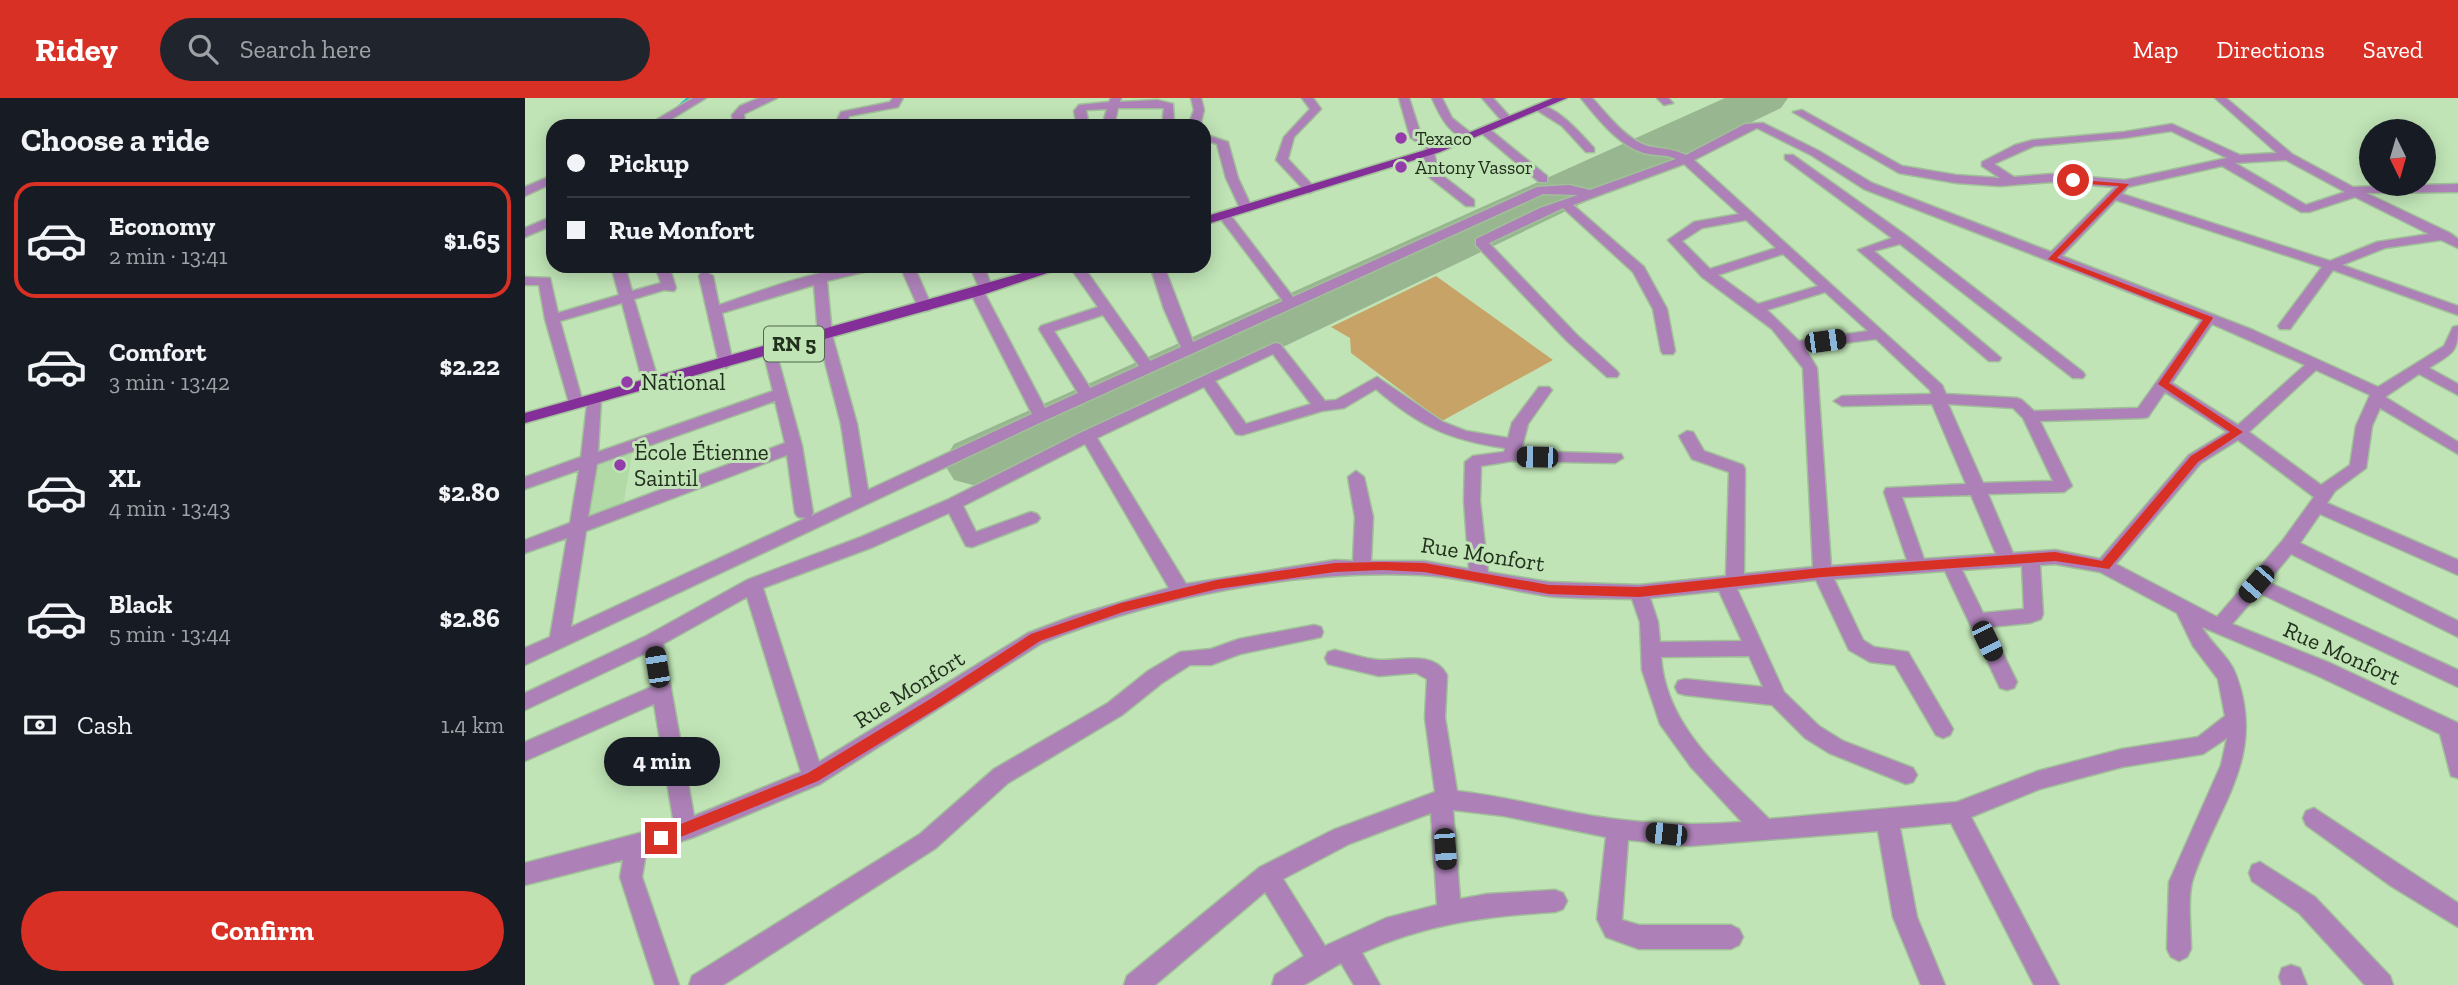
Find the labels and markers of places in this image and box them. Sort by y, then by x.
place label: Texaco [1415,127,1472,150]
marker: Texaco [1393,130,1409,146]
place label: Antony Vassor [1415,156,1533,179]
marker: Antony Vassor [1393,159,1409,175]
place label: National [641,368,726,396]
marker: National [619,374,635,390]
place label: École Étienne Saintil [634,438,769,492]
marker: École Étienne Saintil [612,457,628,473]

